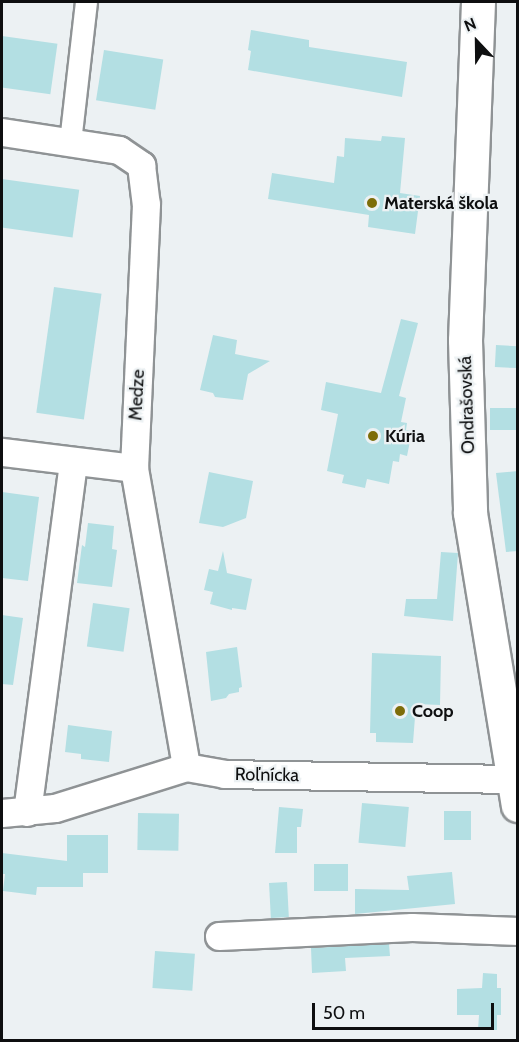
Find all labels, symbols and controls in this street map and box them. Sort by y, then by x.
north arrow [447,12,507,72]
text: N [461,14,479,36]
place label: Materská škola [384,192,498,214]
marker: Materská škola [365,196,379,210]
street label: Ondrašovská [454,356,480,454]
street label: Medze [125,369,149,421]
place label: Kúria [385,425,425,447]
marker: Kúria [366,429,380,443]
place label: Coop [412,700,454,722]
marker: Coop [393,704,407,718]
street label: Roľnícka [235,764,299,786]
scale bar [315,991,496,1029]
text: 50 m [323,1002,365,1024]

